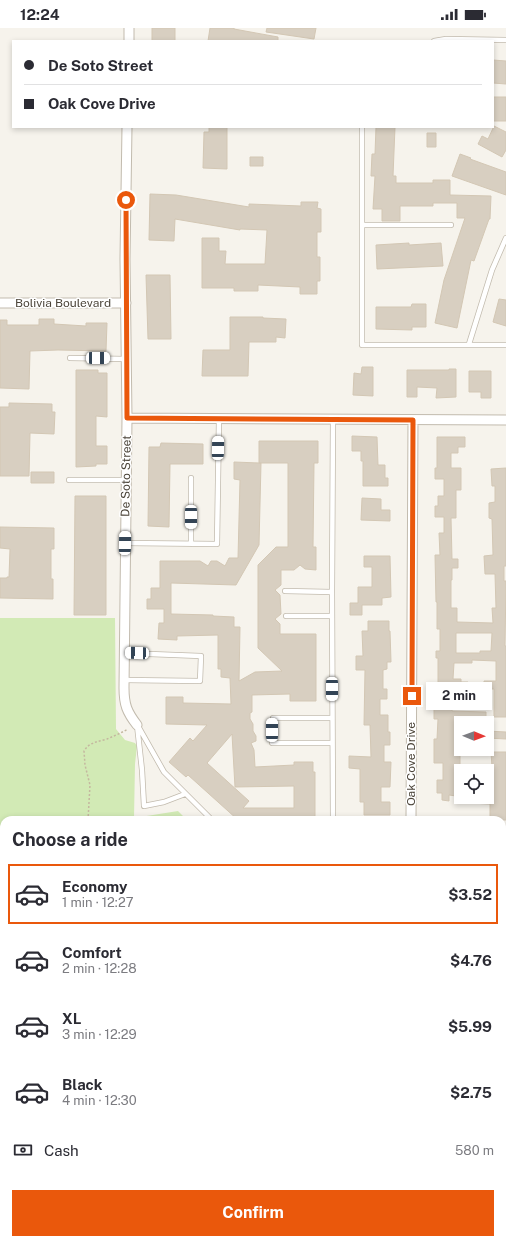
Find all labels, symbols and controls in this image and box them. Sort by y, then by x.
text: 12:24 [20,6,60,23]
text: De Soto Street [48,57,153,74]
text: Oak Cove Drive [48,95,156,112]
route start [117,191,135,209]
street label: Bolivia Boulevard [15,296,111,310]
car [86,352,110,364]
street label: De Soto Street [118,435,134,517]
car [212,436,224,460]
car [185,505,197,529]
car [119,531,131,555]
car [125,647,149,659]
car [326,677,338,701]
callout: 2 min [426,682,492,710]
route end [403,687,421,705]
text: 2 min [442,688,476,703]
north arrow [454,716,494,756]
map controls [454,716,494,804]
car [266,718,278,742]
street label: Oak Cove Drive [404,722,418,806]
button: locate [454,764,494,804]
text: Choose a ride [12,829,128,850]
icon: car [14,876,50,912]
text: Economy [62,878,127,895]
text: $3.52 [448,886,492,903]
text: 1 min · 12:27 [62,895,134,910]
icon: car [14,942,50,978]
text: Comfort [62,944,122,961]
text: $4.76 [450,952,492,969]
text: 2 min · 12:28 [62,961,137,976]
icon: car [14,1008,50,1044]
text: XL [62,1010,81,1027]
text: $5.99 [448,1018,492,1035]
text: 3 min · 12:29 [62,1027,137,1042]
icon: car [14,1074,50,1110]
text: Black [62,1076,102,1093]
text: $2.75 [450,1084,492,1101]
text: 4 min · 12:30 [62,1093,137,1108]
icon: cash [12,1139,34,1161]
text: Cash [44,1142,79,1159]
text: 580 m [455,1143,494,1158]
button: Confirm [12,1190,494,1236]

